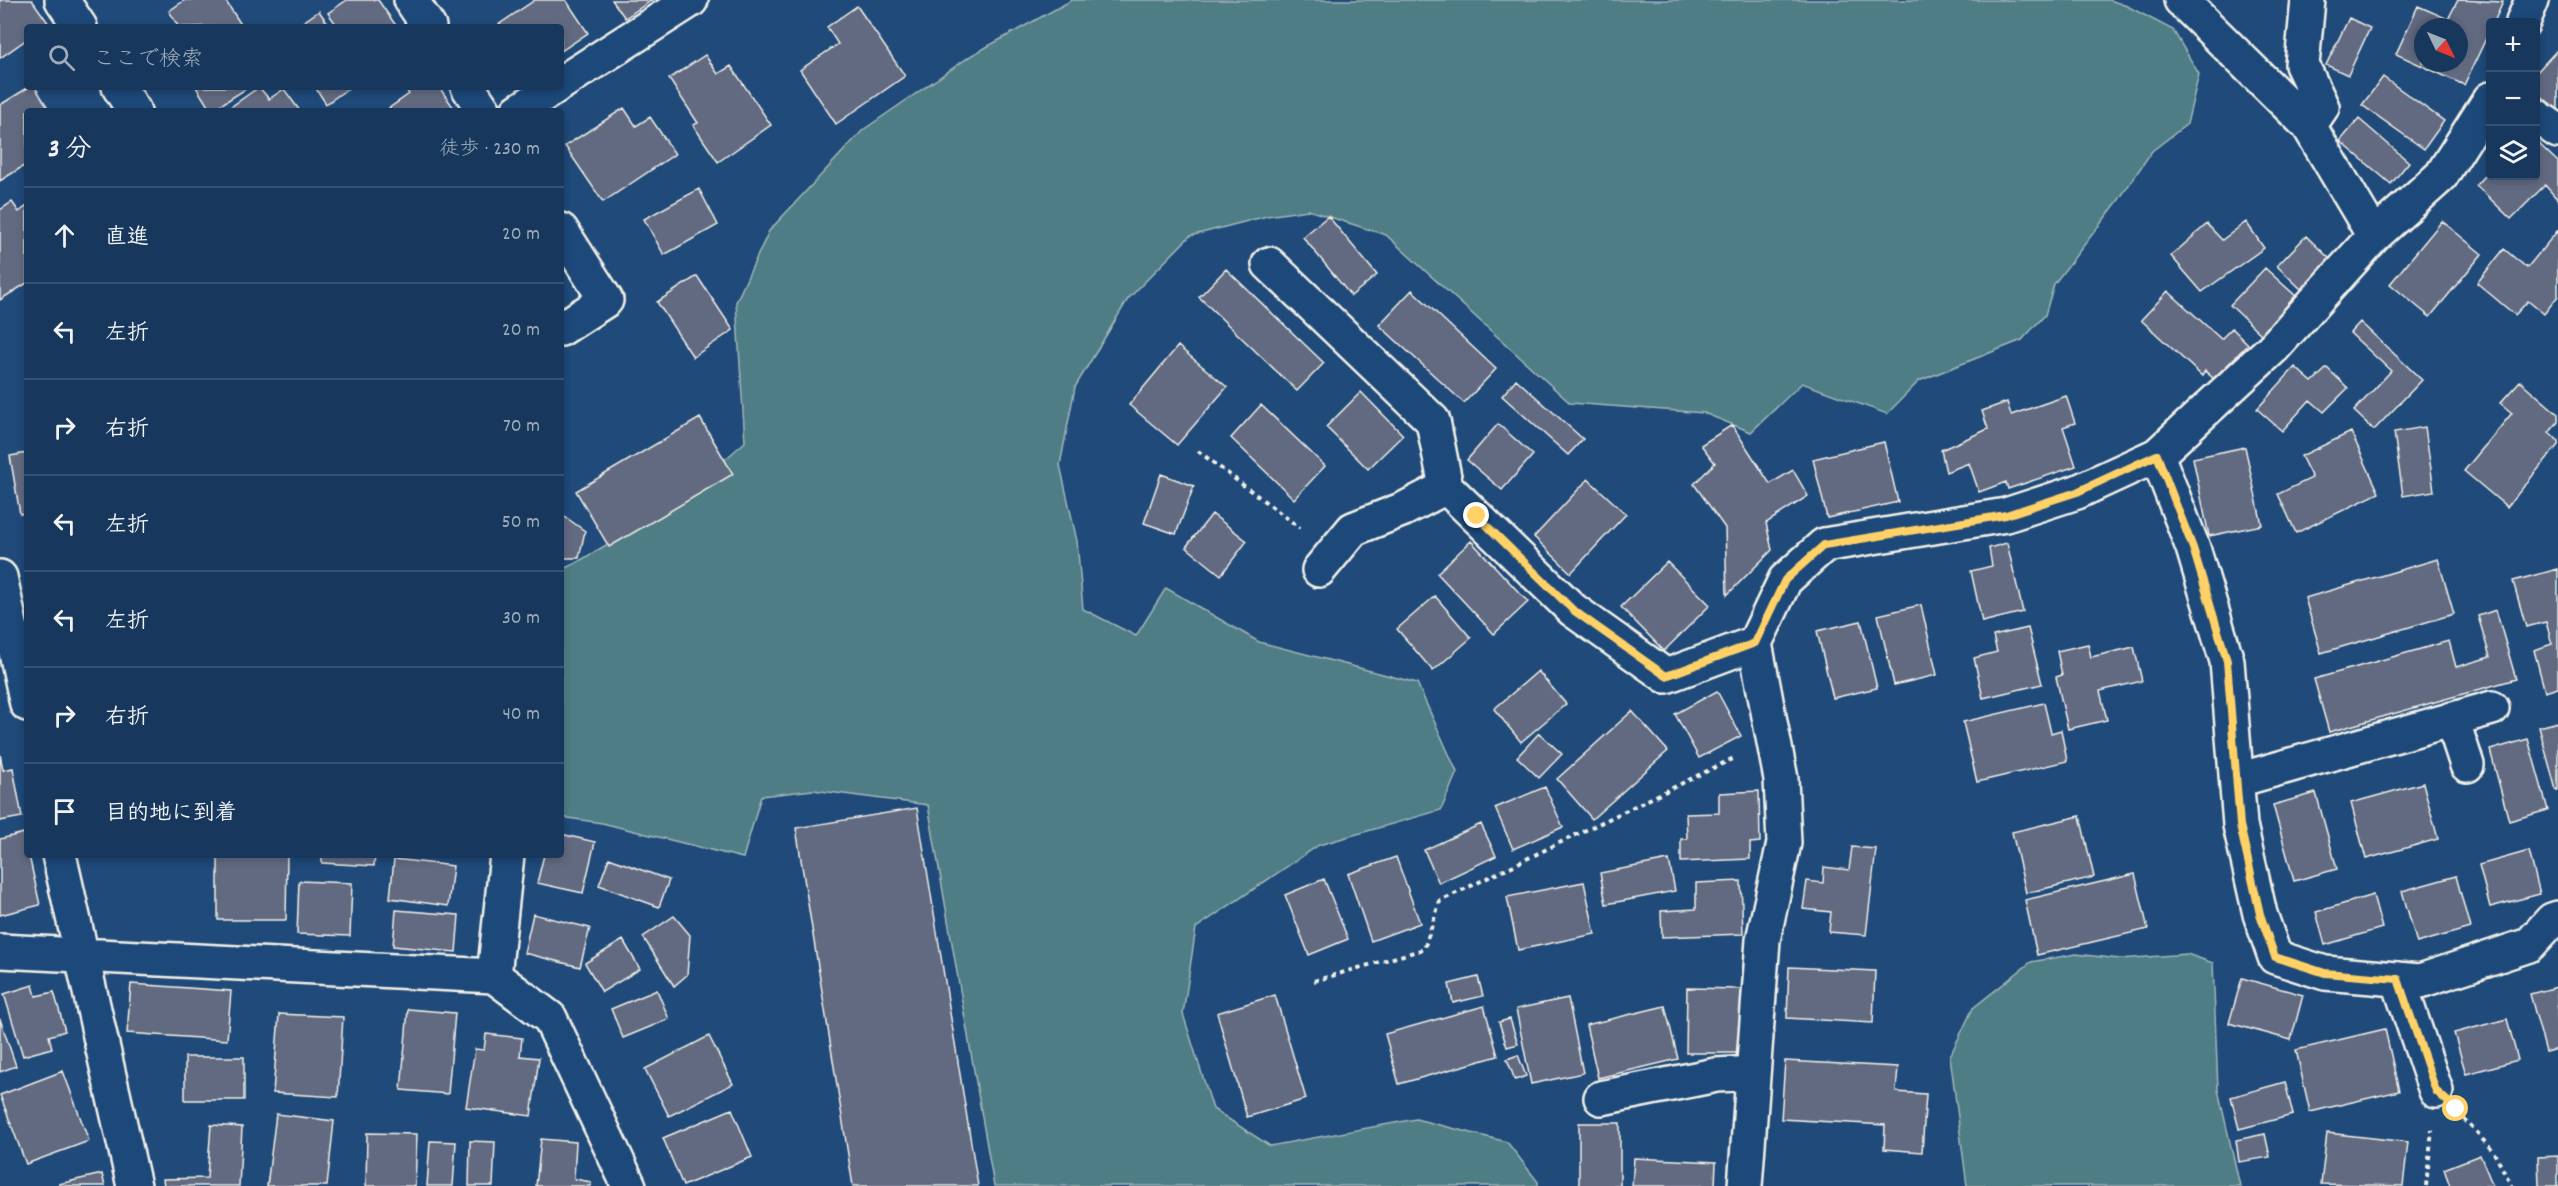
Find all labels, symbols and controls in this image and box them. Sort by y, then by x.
north arrow [2414,18,2468,72]
map controls [2486,18,2540,180]
button: + [2486,18,2540,72]
search box [24,24,564,90]
icon: search [45,41,78,74]
text: ここで検索 [93,45,203,76]
button: − [2486,72,2540,126]
button: layers [2486,126,2540,180]
text: 3 分 [48,132,92,169]
text: 徒歩 · 230 m [439,136,540,164]
icon: ahead [48,219,81,252]
text: 20 m [502,221,540,249]
text: 直進 [105,223,149,254]
icon: left [48,315,81,348]
text: 20 m [502,317,540,345]
text: 左折 [105,319,149,350]
icon: right [48,411,81,444]
text: 70 m [503,413,540,441]
text: 右折 [105,415,149,446]
route end [1463,502,1489,528]
icon: left [48,507,81,540]
text: 50 m [502,509,540,537]
text: 左折 [105,511,149,542]
icon: left [48,603,81,636]
text: 30 m [502,605,540,633]
text: 左折 [105,607,149,638]
icon: right [48,699,81,732]
text: 40 m [502,701,540,729]
text: 右折 [105,703,149,734]
icon: arrive [48,795,81,828]
text: 目的地に到着 [105,799,237,830]
route start [2442,1095,2468,1121]

